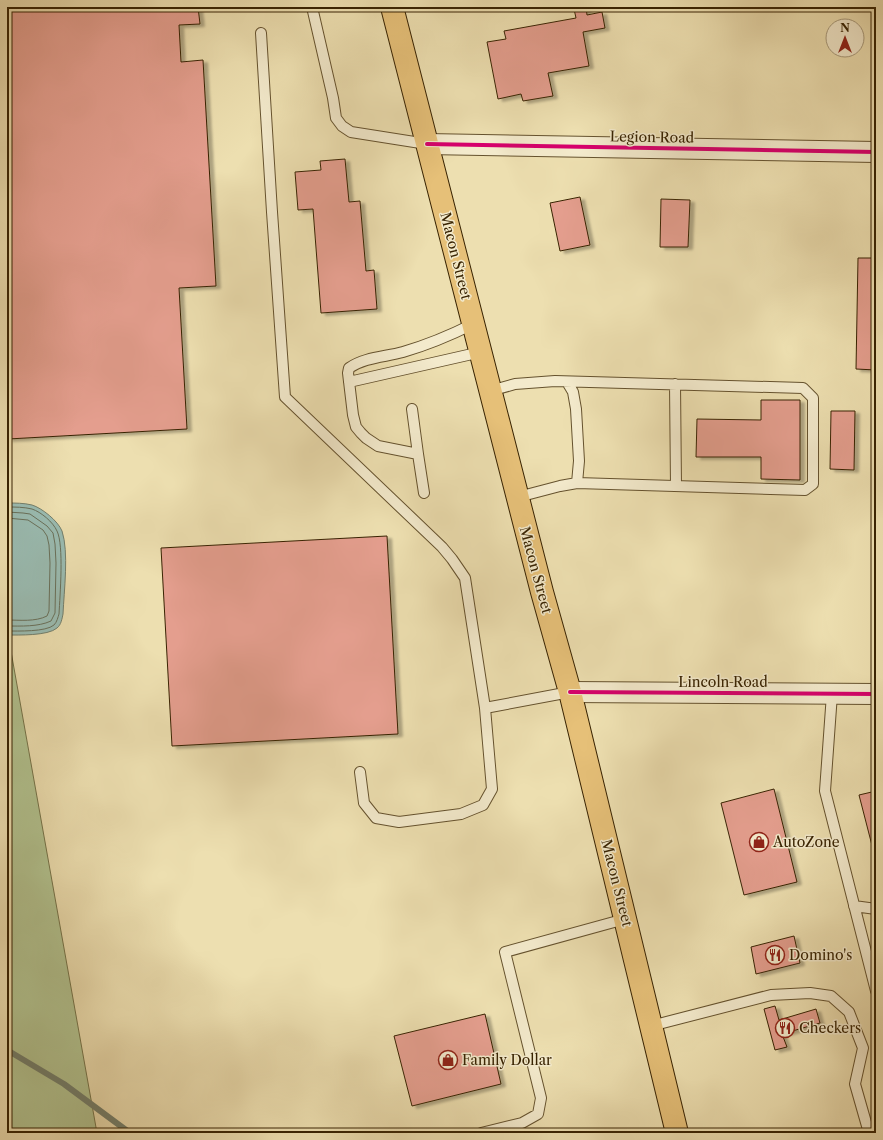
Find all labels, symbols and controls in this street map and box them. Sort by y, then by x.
north arrow [825,18,865,58]
text: N [840,21,850,35]
street label: Legion Road [610,127,695,147]
street label: Macon Street [436,210,476,302]
street label: Macon Street [516,524,556,616]
street label: Lincoln Road [678,673,768,691]
shop icon: AutoZone [748,831,770,853]
place label: AutoZone [772,833,840,851]
street label: Macon Street [597,837,637,929]
restaurant icon: Domino's [764,944,786,966]
place label: Domino's [789,946,852,964]
restaurant icon: Checkers [774,1017,796,1039]
place label: Checkers [799,1019,861,1037]
shop icon: Family Dollar [437,1049,459,1071]
place label: Family Dollar [462,1051,552,1069]

